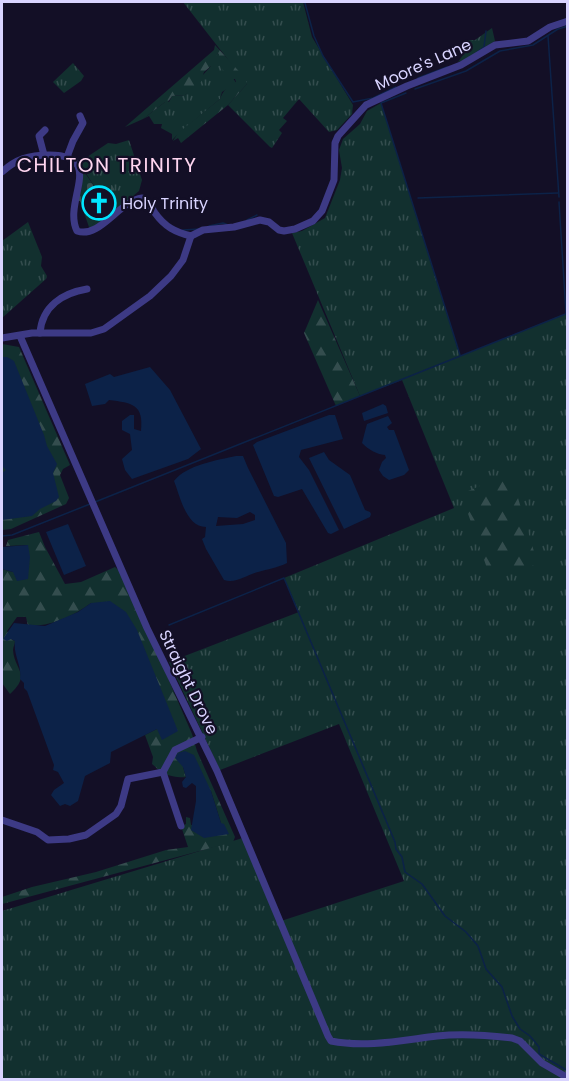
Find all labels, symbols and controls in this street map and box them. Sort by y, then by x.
street label: Moore's Lane [371,33,475,96]
district label: CHILTON TRINITY [17,151,197,179]
church icon: Holy Trinity [81,185,117,221]
place label: Holy Trinity [122,192,208,215]
street label: Straight Drove [153,626,224,738]

